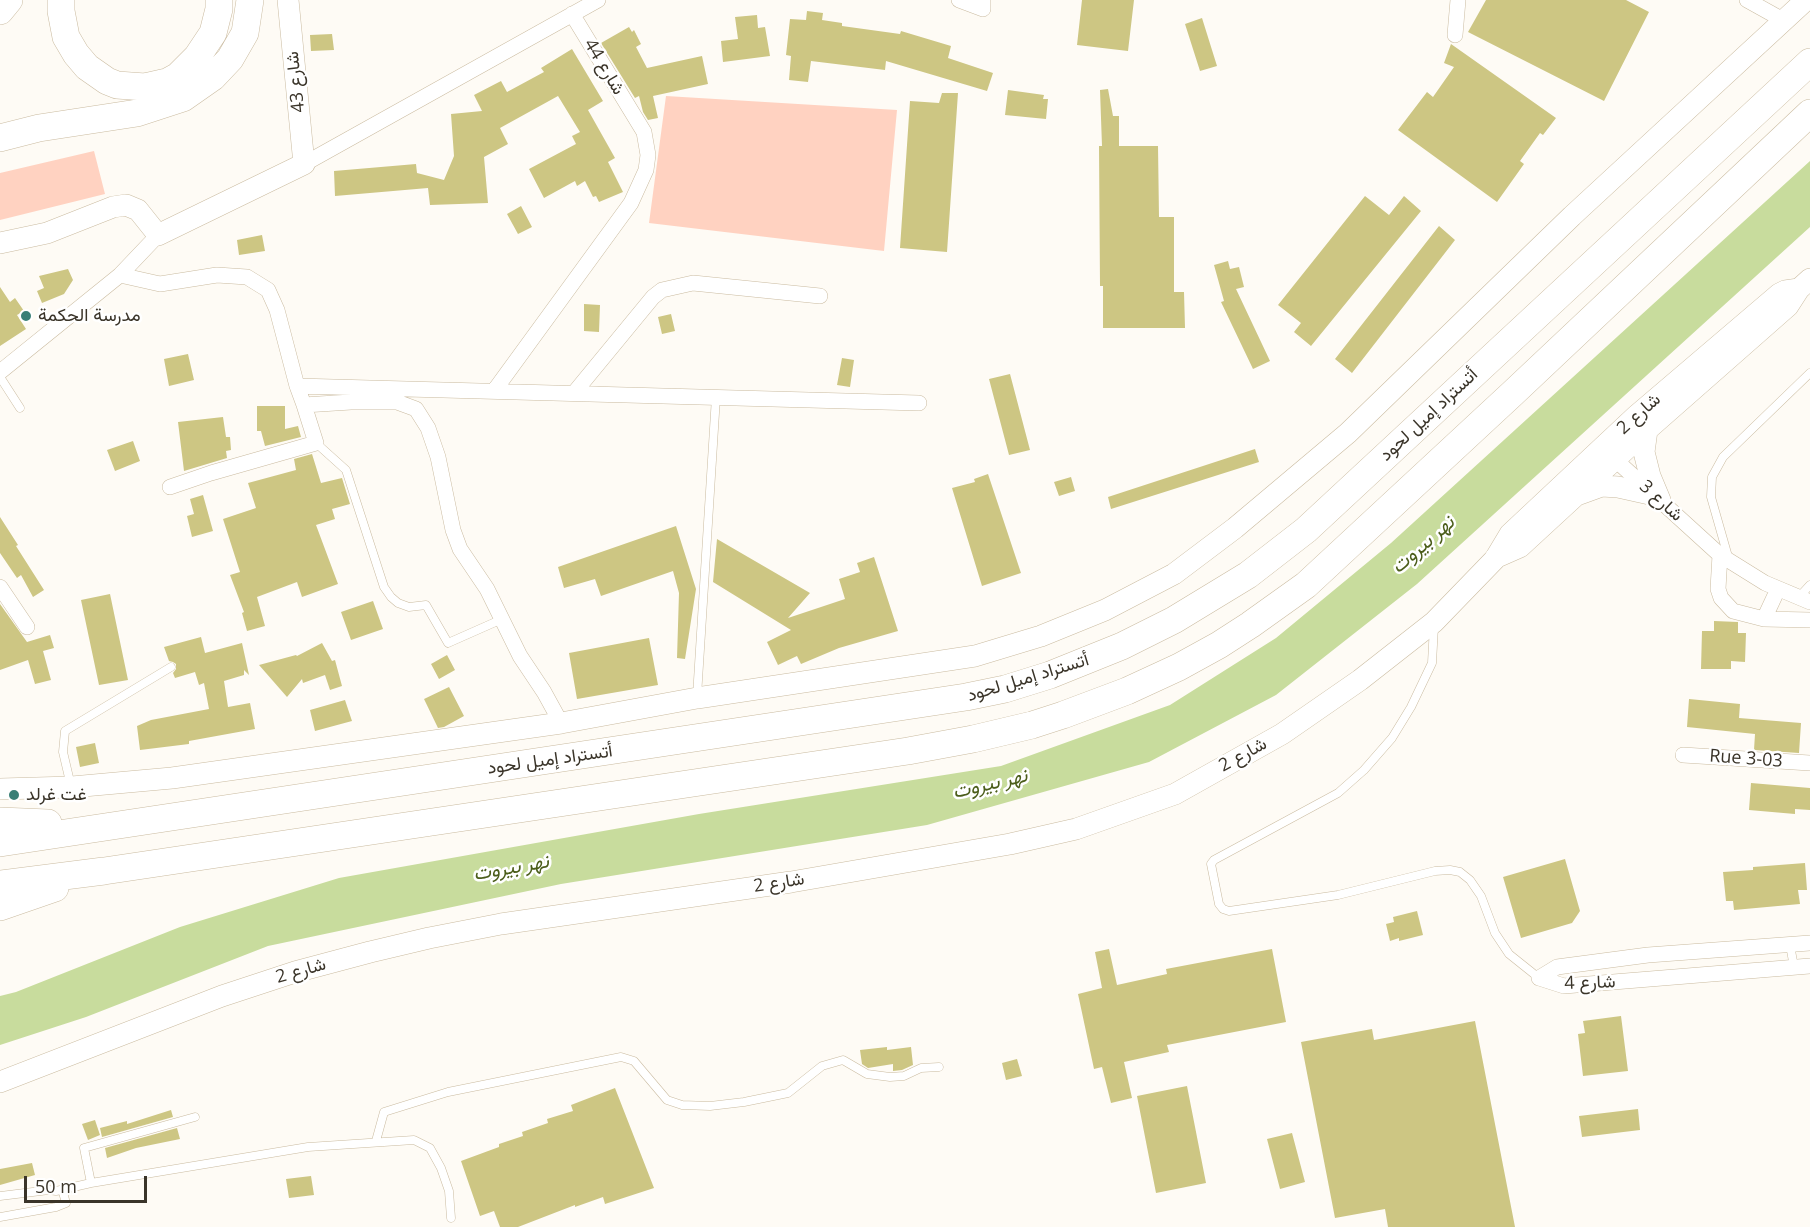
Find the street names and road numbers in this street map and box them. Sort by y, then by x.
street label: شارع 44 [579,35,629,99]
street label: شارع 43 [282,50,310,114]
street label: أتستراد إميل لحود [1375,364,1483,466]
street label: شارع 2 [1613,389,1665,439]
street label: شارع 3 [1635,476,1687,526]
street label: أتستراد إميل لحود [964,649,1092,707]
street label: شارع 2 [1215,733,1271,777]
street label: أتستراد إميل لحود [486,741,614,779]
street label: Rue 3-03 [1709,746,1783,772]
street label: شارع 2 [752,868,806,898]
street label: شارع 2 [273,954,329,988]
street label: شارع 4 [1564,971,1616,995]

